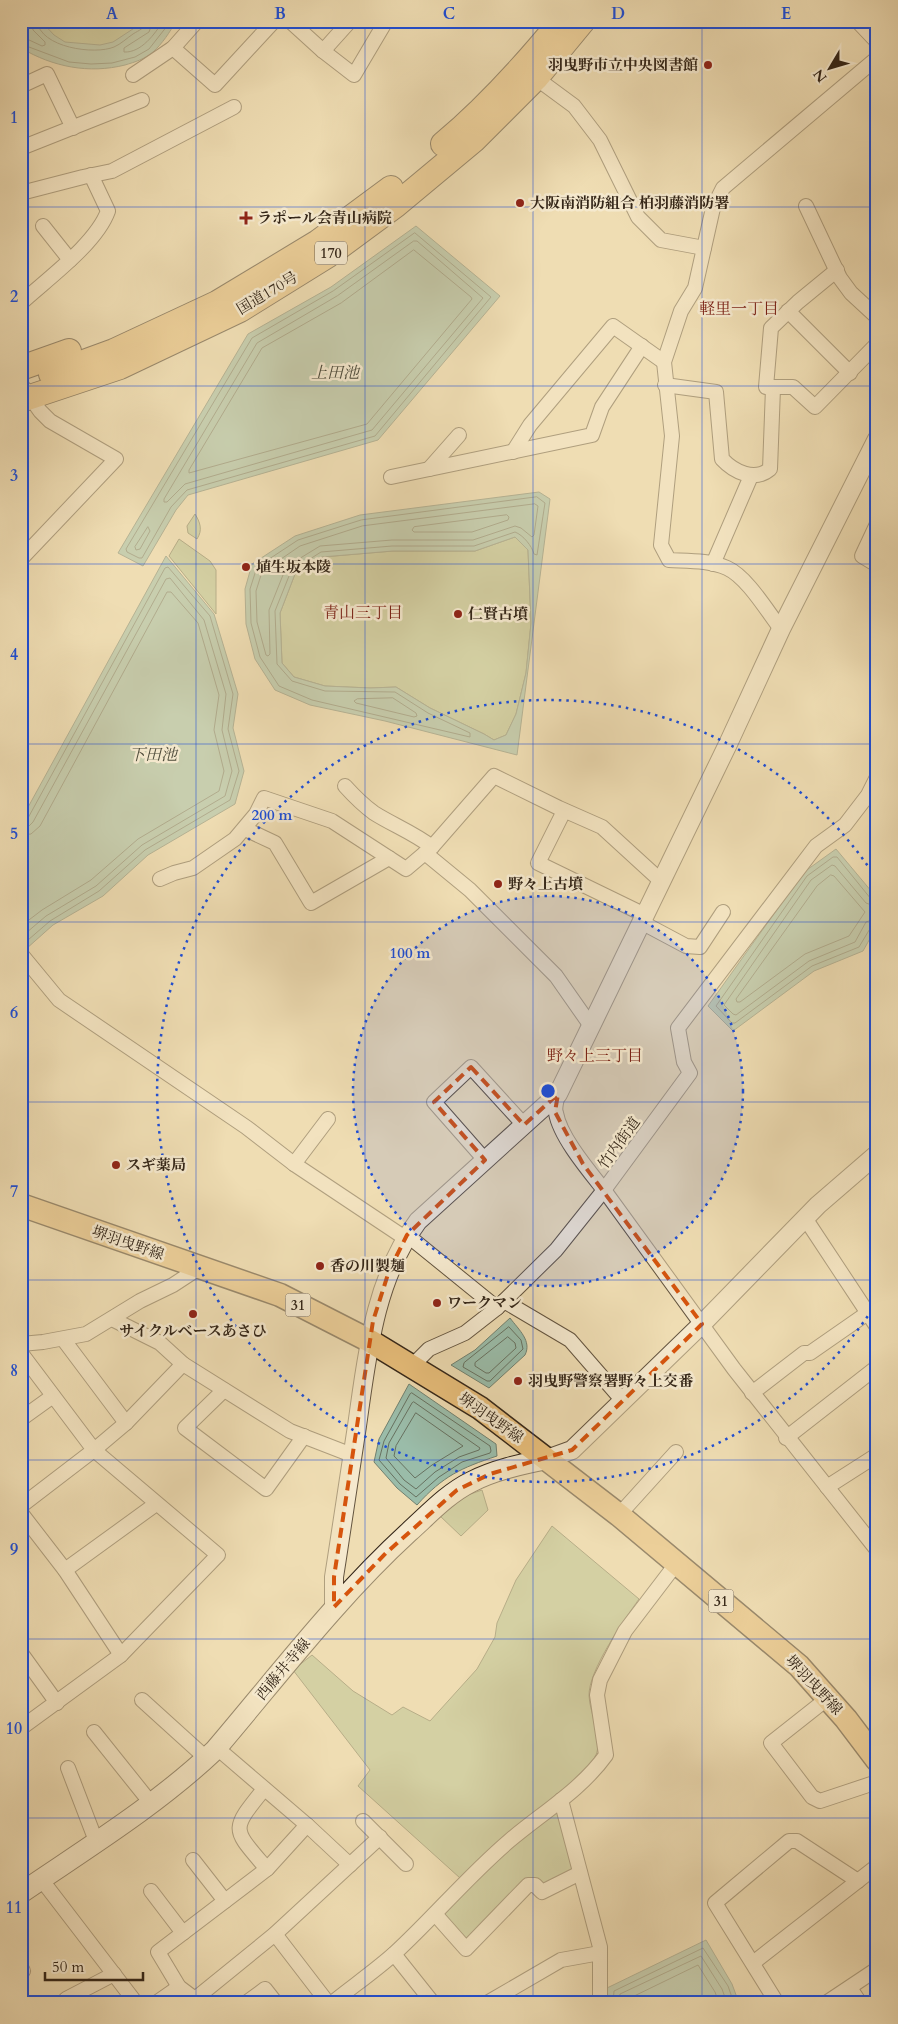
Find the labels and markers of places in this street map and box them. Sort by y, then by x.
place label: 羽曳野市立中央図書館 [548,55,698,75]
marker: 羽曳野市立中央図書館 [702,59,714,71]
place label: 大阪南消防組合 柏羽藤消防署 [530,193,729,213]
marker: 大阪南消防組合 柏羽藤消防署 [514,197,526,209]
place label: ラポール会青山病院 [257,208,392,228]
marker: ラポール会青山病院 [239,211,253,225]
place label: 埴生坂本陵 [256,557,331,577]
marker: 埴生坂本陵 [240,561,252,573]
place label: 仁賢古墳 [468,604,528,624]
marker: 仁賢古墳 [452,608,464,620]
place label: 野々上古墳 [508,874,583,894]
marker: 野々上古墳 [492,878,504,890]
centre of rings [539,1082,557,1100]
place label: スギ薬局 [126,1155,186,1175]
marker: スギ薬局 [110,1159,122,1171]
place label: 香の川製麺 [330,1256,405,1276]
marker: 香の川製麺 [314,1260,326,1272]
place label: ワークマン [447,1293,522,1313]
marker: ワークマン [431,1297,443,1309]
marker: サイクルベースあさひ [187,1308,199,1320]
place label: サイクルベースあさひ [119,1321,267,1341]
place label: 羽曳野警察署野々上交番 [528,1371,694,1391]
marker: 羽曳野警察署野々上交番 [512,1375,524,1387]

